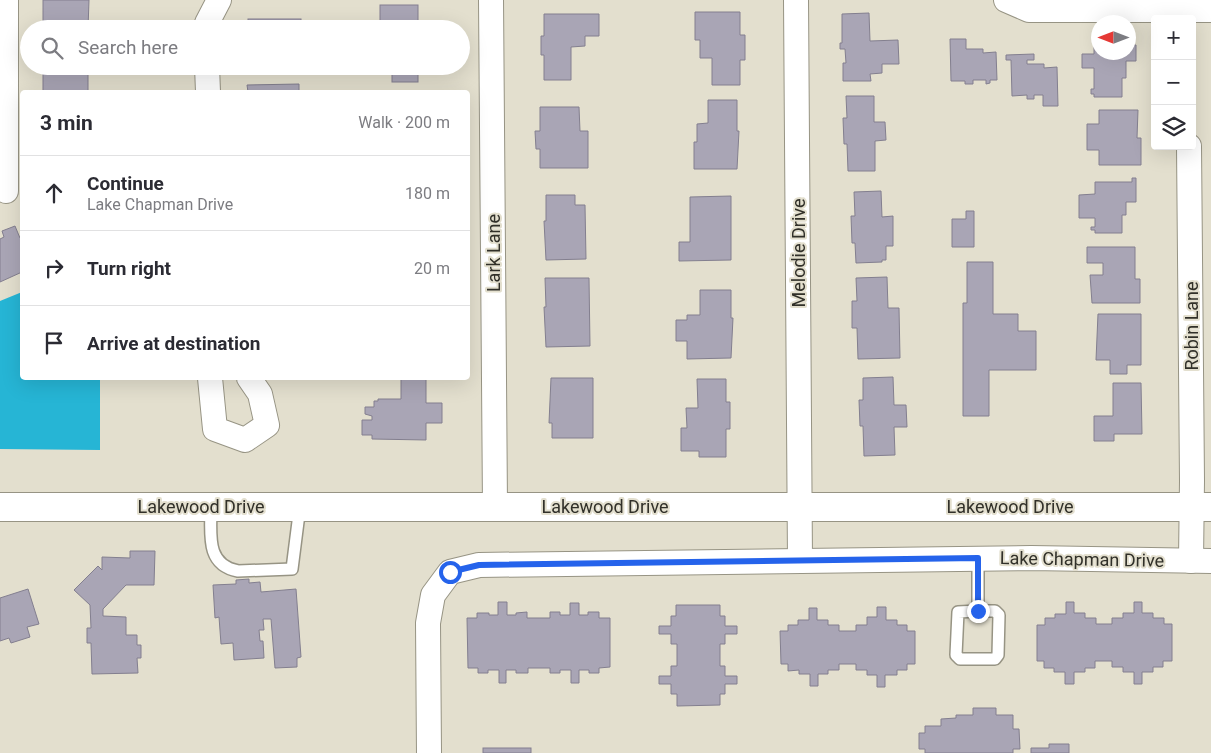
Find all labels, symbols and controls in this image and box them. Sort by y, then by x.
north arrow [1091,15,1136,60]
map controls [1151,15,1196,150]
button: + [1151,15,1196,60]
search box [20,20,470,75]
icon: search [38,34,66,62]
text: Search here [78,36,178,59]
button: − [1151,60,1196,105]
button: layers [1151,105,1196,150]
text: 3 min [40,111,93,135]
text: Walk · 200 m [358,113,450,132]
text: Continue [87,172,164,195]
icon: ahead [40,179,68,207]
text: 180 m [405,184,450,203]
text: Lake Chapman Drive [87,195,233,214]
street label: Melodie Drive [788,199,809,307]
street label: Lark Lane [483,214,504,292]
icon: right [40,254,68,282]
text: Turn right [87,257,171,280]
text: 20 m [414,259,450,278]
street label: Robin Lane [1181,281,1202,371]
icon: arrive [40,329,68,357]
text: Arrive at destination [87,332,260,355]
street label: Lakewood Drive [137,496,265,517]
street label: Lakewood Drive [541,496,669,517]
street label: Lakewood Drive [946,496,1074,517]
street label: Lake Chapman Drive [1000,547,1164,571]
route start [439,561,462,584]
route end [967,600,990,623]

